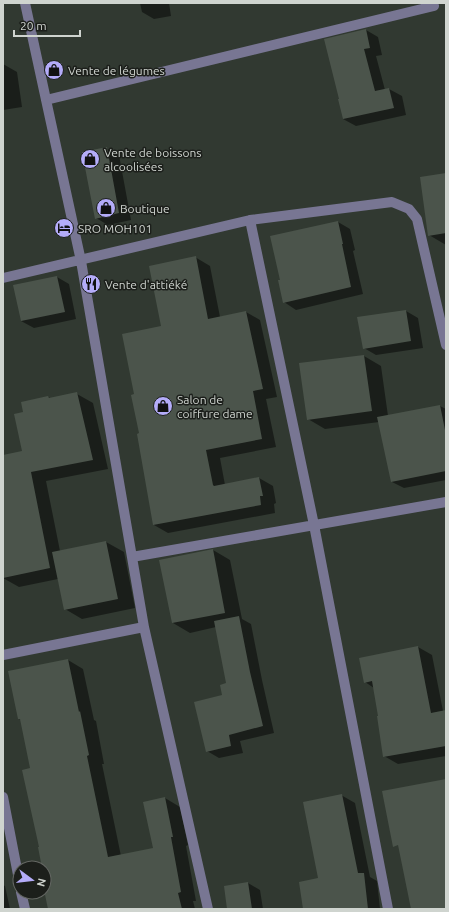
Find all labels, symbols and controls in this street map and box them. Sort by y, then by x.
scale bar [14,12,80,38]
text: 20 m [20,19,47,32]
shop icon: Vente de légumes [43,59,65,81]
place label: Vente de légumes [68,64,165,77]
place label: Vente de boissons alcoolisées [104,146,202,173]
shop icon: Vente de boissons alcoolisées [79,148,101,170]
shop icon: Boutique [95,197,117,219]
place label: Boutique [120,202,170,215]
hotel icon: SRO MOH101 [53,217,75,239]
place label: SRO MOH101 [78,222,152,235]
restaurant icon: Vente d'attiéké [80,273,102,295]
place label: Vente d'attiéké [105,278,187,291]
place label: Salon de coiffure dame [177,393,253,420]
shop icon: Salon de coiffure dame [152,395,174,417]
north arrow [12,860,52,900]
text: N [35,877,49,888]

